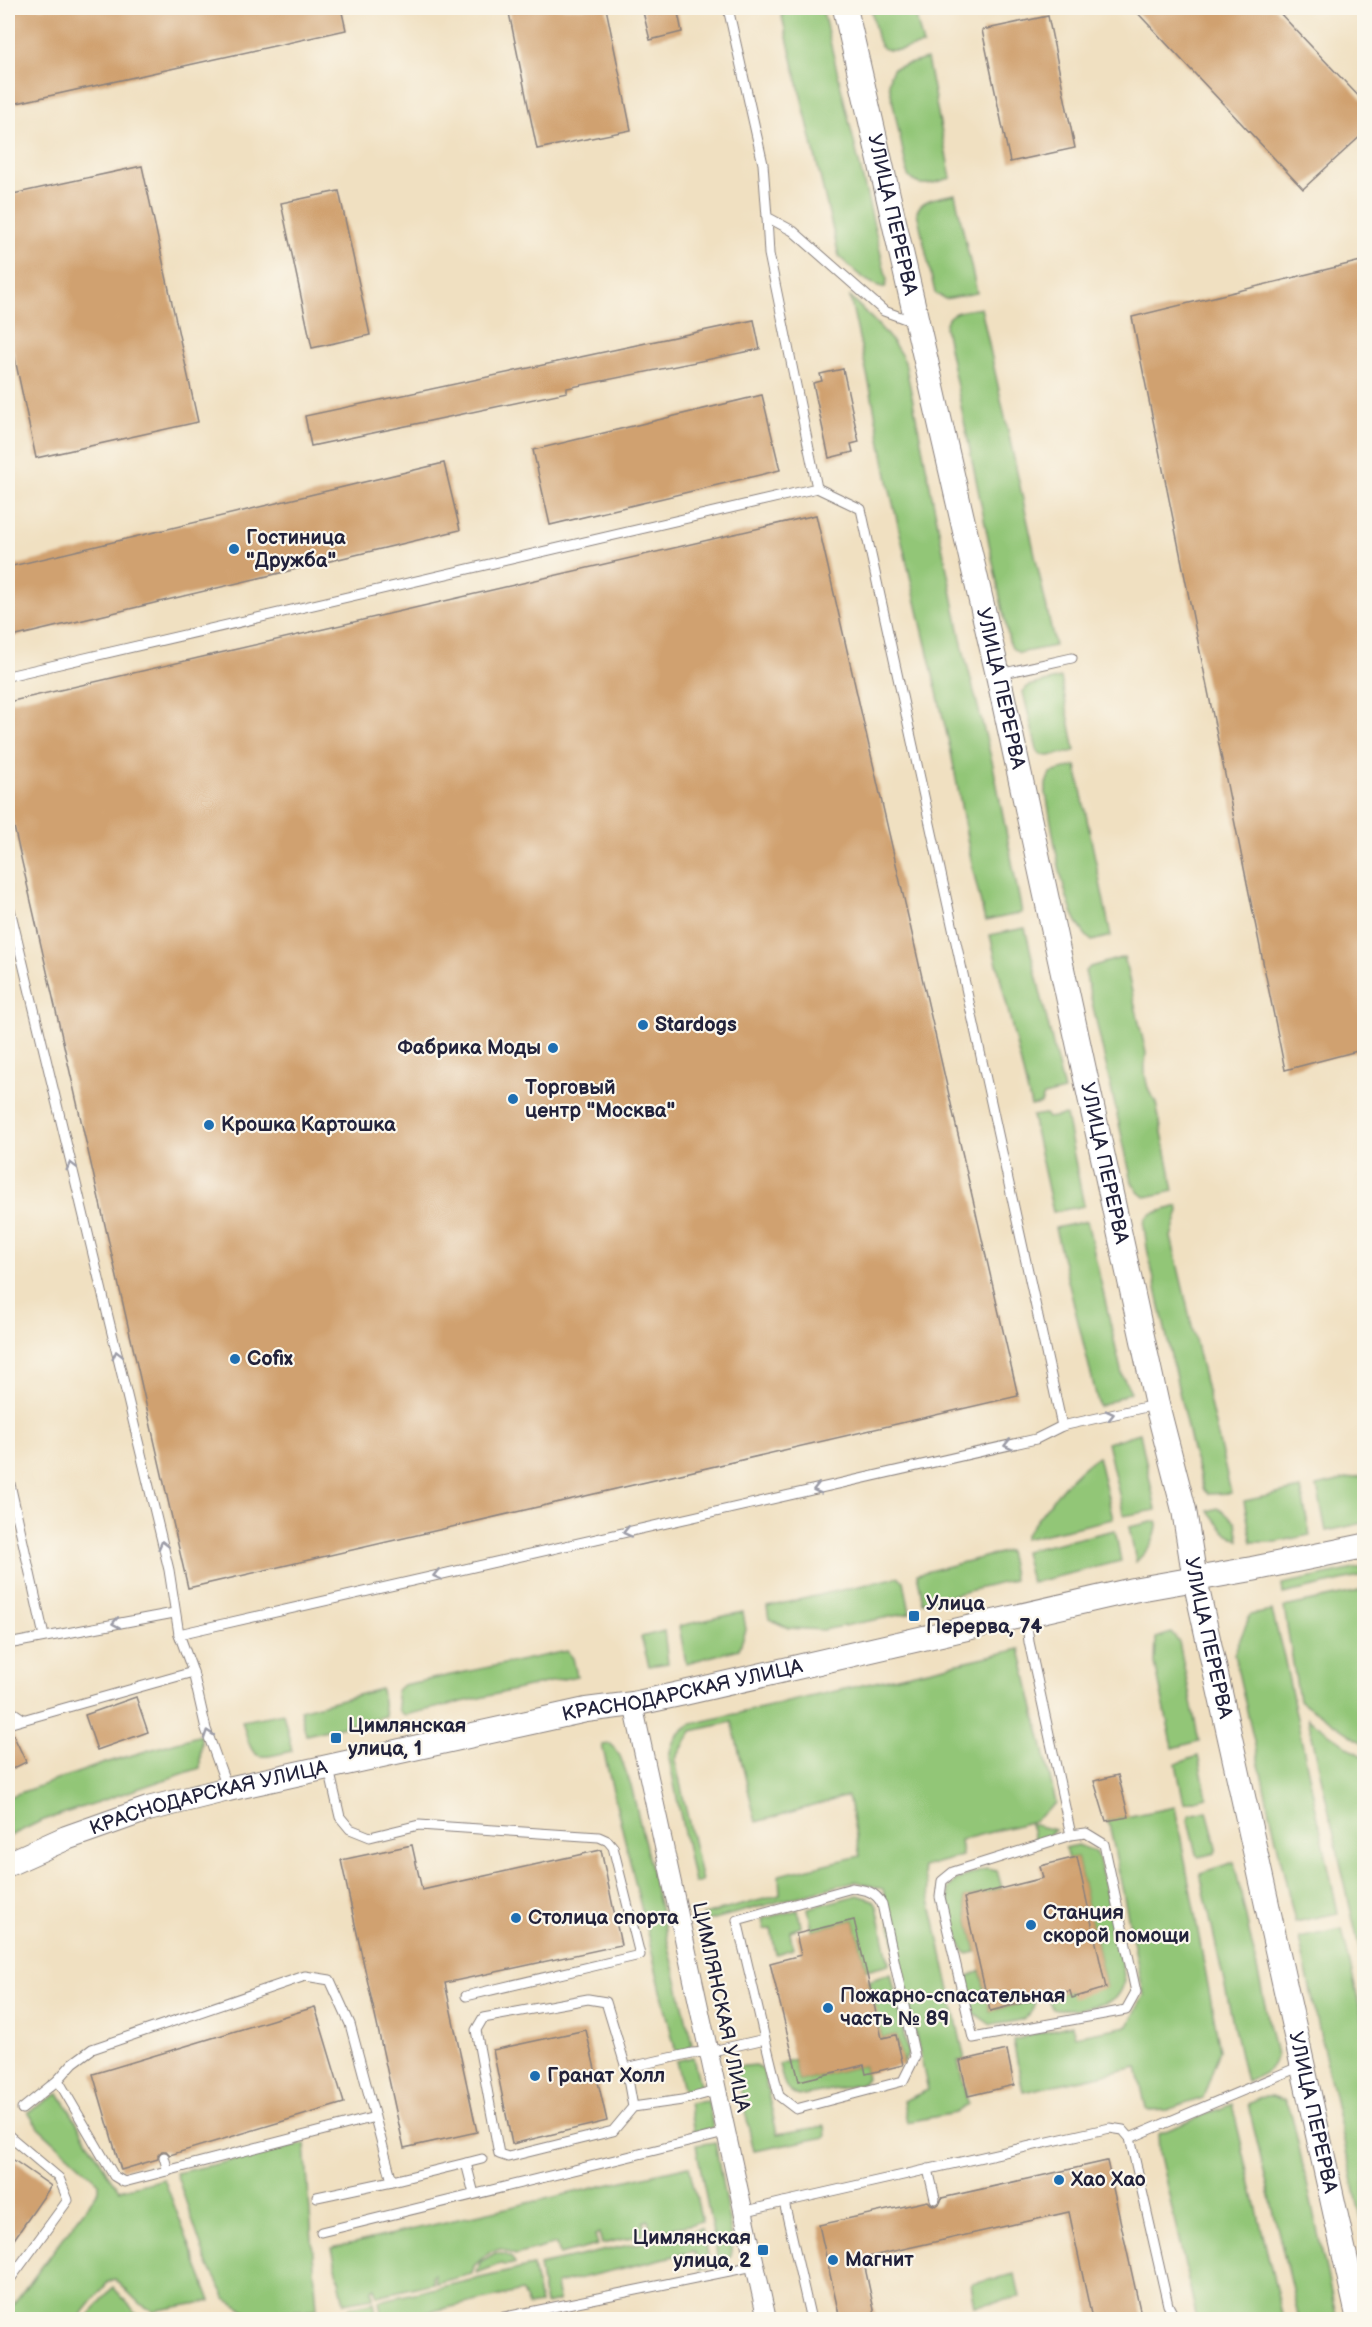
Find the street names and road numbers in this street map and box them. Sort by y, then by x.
street label: УЛИЦА ПЕРЕРВА [862,132,923,298]
street label: УЛИЦА ПЕРЕРВА [971,605,1030,772]
street label: УЛИЦА ПЕРЕРВА [1075,1080,1134,1247]
street label: УЛИЦА ПЕРЕРВА [1180,1555,1238,1722]
street label: КРАСНОДАРСКАЯ УЛИЦА [560,1654,806,1727]
street label: КРАСНОДАРСКАЯ УЛИЦА [87,1755,330,1841]
street label: ЦИМЛЯНСКАЯ УЛИЦА [687,1900,755,2115]
street label: УЛИЦА ПЕРЕРВА [1283,2029,1343,2196]

